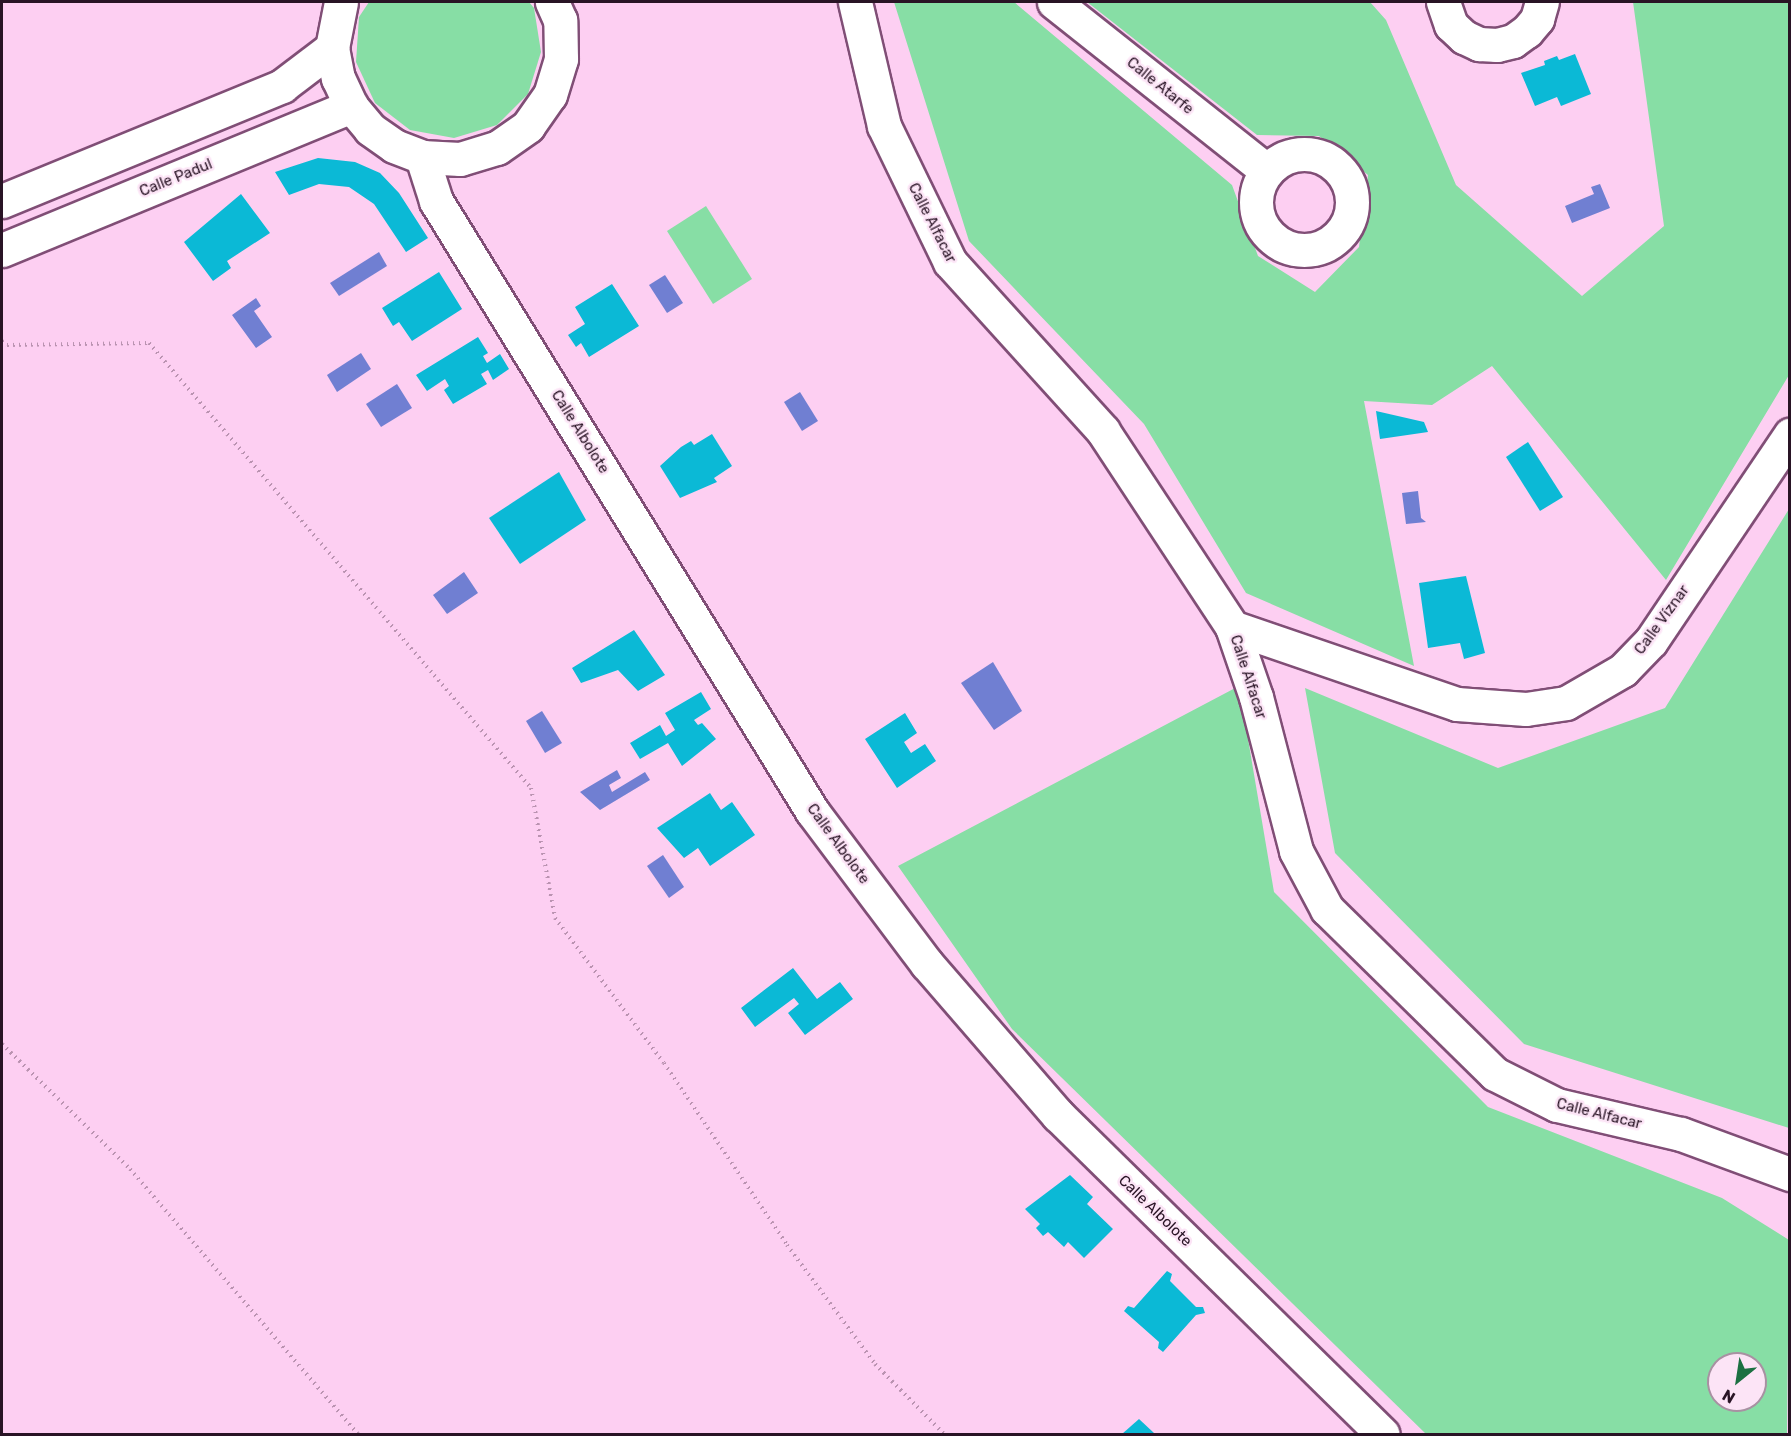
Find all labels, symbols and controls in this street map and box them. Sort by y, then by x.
street label: Calle Atarfe [1123,53,1197,119]
street label: Calle Padul [137,155,215,201]
street label: Calle Alfacar [904,180,960,266]
street label: Calle Albolote [547,387,613,477]
street label: Calle Víznar [1631,582,1693,658]
street label: Calle Alfacar [1226,633,1270,721]
street label: Calle Albolote [803,800,873,888]
street label: Calle Alfacar [1554,1095,1644,1133]
street label: Calle Albolote [1114,1171,1196,1251]
north arrow [1707,1352,1767,1412]
text: N [1719,1385,1738,1407]

